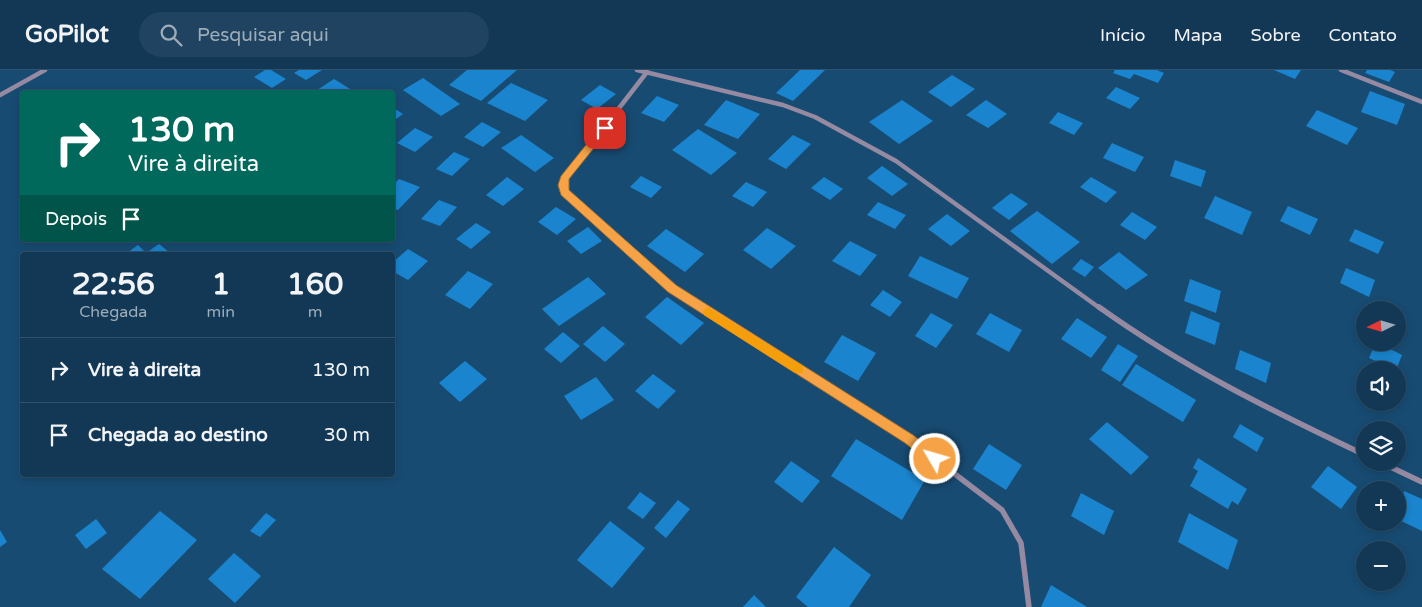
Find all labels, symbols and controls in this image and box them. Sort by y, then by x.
search box [139,12,489,57]
text: GoPilot [25,20,109,49]
icon: search [157,21,185,49]
text: Pesquisar aqui [197,24,329,46]
text: Início [1100,24,1145,46]
text: Mapa [1173,24,1222,46]
text: Sobre [1250,24,1301,46]
text: Contato [1329,24,1397,46]
pin [584,107,626,149]
text: 130 m [128,109,235,151]
icon: right [45,110,110,175]
icon: arrive [591,114,619,142]
text: Vire à direita [128,151,259,177]
icon: arrive [117,205,145,233]
text: Depois [45,208,107,230]
text: 22:56 [72,266,155,303]
text: 1 [211,266,230,303]
text: 160 [287,266,343,303]
north arrow [1356,301,1406,351]
map controls [1356,301,1406,591]
text: Chegada [79,302,147,322]
text: min [207,302,235,322]
text: m [308,302,322,322]
icon: right [45,356,73,384]
text: Vire à direita [88,359,201,381]
text: 130 m [312,359,370,381]
button: sound [1356,361,1406,411]
icon: arrive [45,421,73,449]
button: layers [1356,421,1406,471]
text: Chegada ao destino [88,424,268,446]
text: 30 m [324,424,370,446]
position arrow [908,432,960,484]
button: + [1356,481,1406,531]
button: − [1356,541,1406,591]

